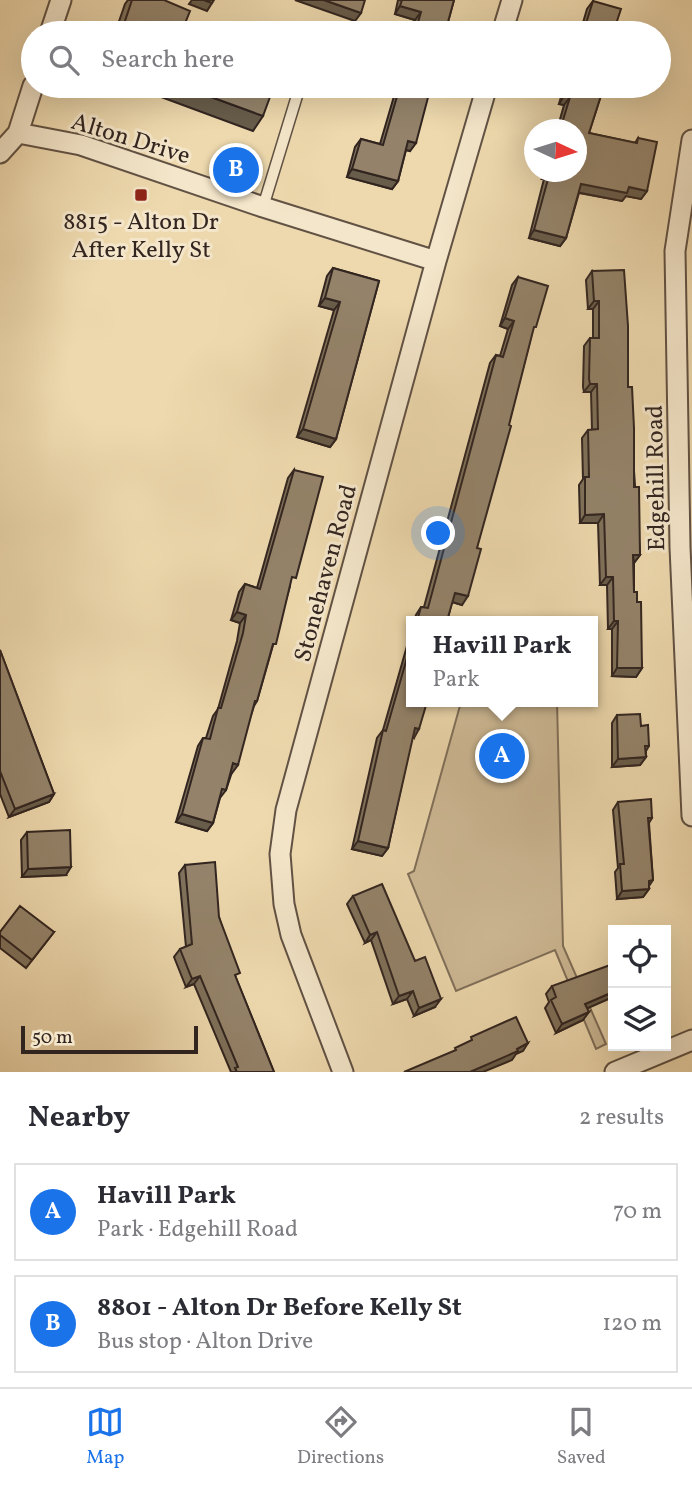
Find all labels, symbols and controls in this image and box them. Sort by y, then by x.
search box [21,21,671,98]
icon: search [45,41,83,79]
text: Search here [101,42,234,78]
street label: Alton Drive [67,106,194,174]
north arrow [524,119,587,182]
pin: B [213,144,259,196]
marker: 8815 - Alton Dr After Kelly St [133,187,149,203]
place label: 8815 - Alton Dr After Kelly St [63,206,219,268]
street label: Edgehill Road [639,404,675,551]
street label: Stonehaven Road [287,481,367,666]
your location [421,516,455,550]
popup [406,616,598,707]
text: Havill Park [432,628,572,664]
text: Park [432,664,479,696]
pin: A [479,730,525,782]
map controls [608,925,671,1051]
button: locate [608,925,671,988]
button: layers [608,988,671,1051]
scale bar [21,1023,198,1055]
text: 50 m [32,1025,73,1051]
text: Nearby [28,1097,130,1139]
text: 2 results [579,1102,664,1134]
text: Havill Park [97,1178,236,1214]
text: A [45,1196,61,1228]
text: 70 m [613,1196,662,1228]
text: Park · Edgehill Road [97,1214,298,1246]
text: 8801 - Alton Dr Before Kelly St [97,1290,462,1326]
text: B [45,1308,61,1340]
text: 120 m [602,1308,662,1340]
text: Bus stop · Alton Drive [97,1326,313,1358]
tab: Map [86,1403,124,1471]
tab: Directions [297,1403,384,1471]
tab: Saved [557,1403,606,1471]

